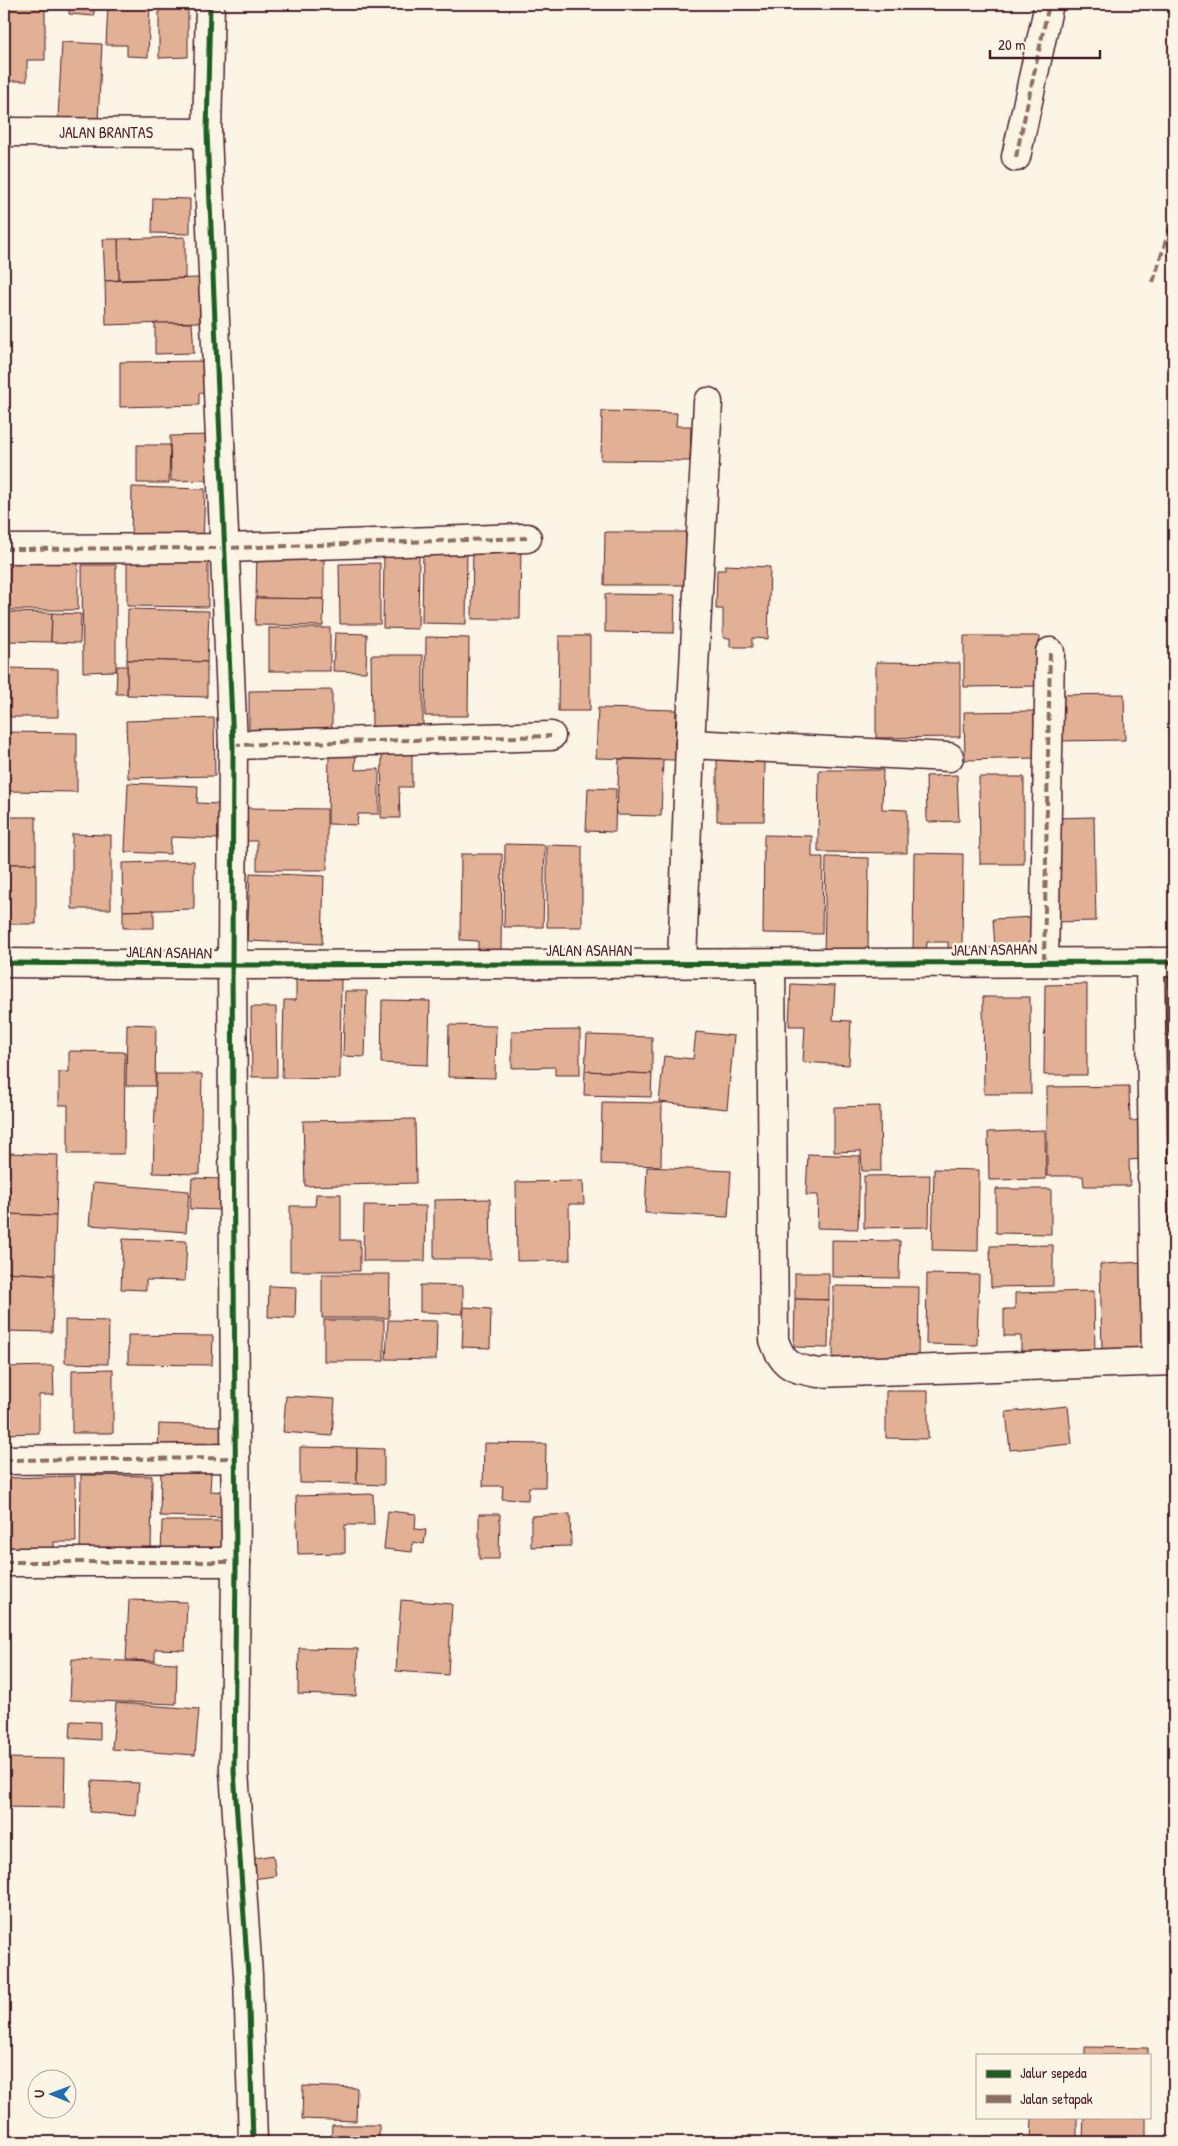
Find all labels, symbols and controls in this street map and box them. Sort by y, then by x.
scale bar [990,28,1100,60]
text: 20 m [998,34,1025,55]
street label: JALAN BRANTAS [59,121,154,143]
street label: JALAN ASAHAN [951,937,1037,961]
street label: JALAN ASAHAN [546,939,632,961]
street label: JALAN ASAHAN [126,940,212,964]
legend [976,2054,1150,2118]
text: Jalur sepeda [1020,2062,1087,2083]
north arrow [28,2068,78,2118]
text: Jalan setapak [1020,2088,1093,2109]
text: U [29,2089,48,2098]

